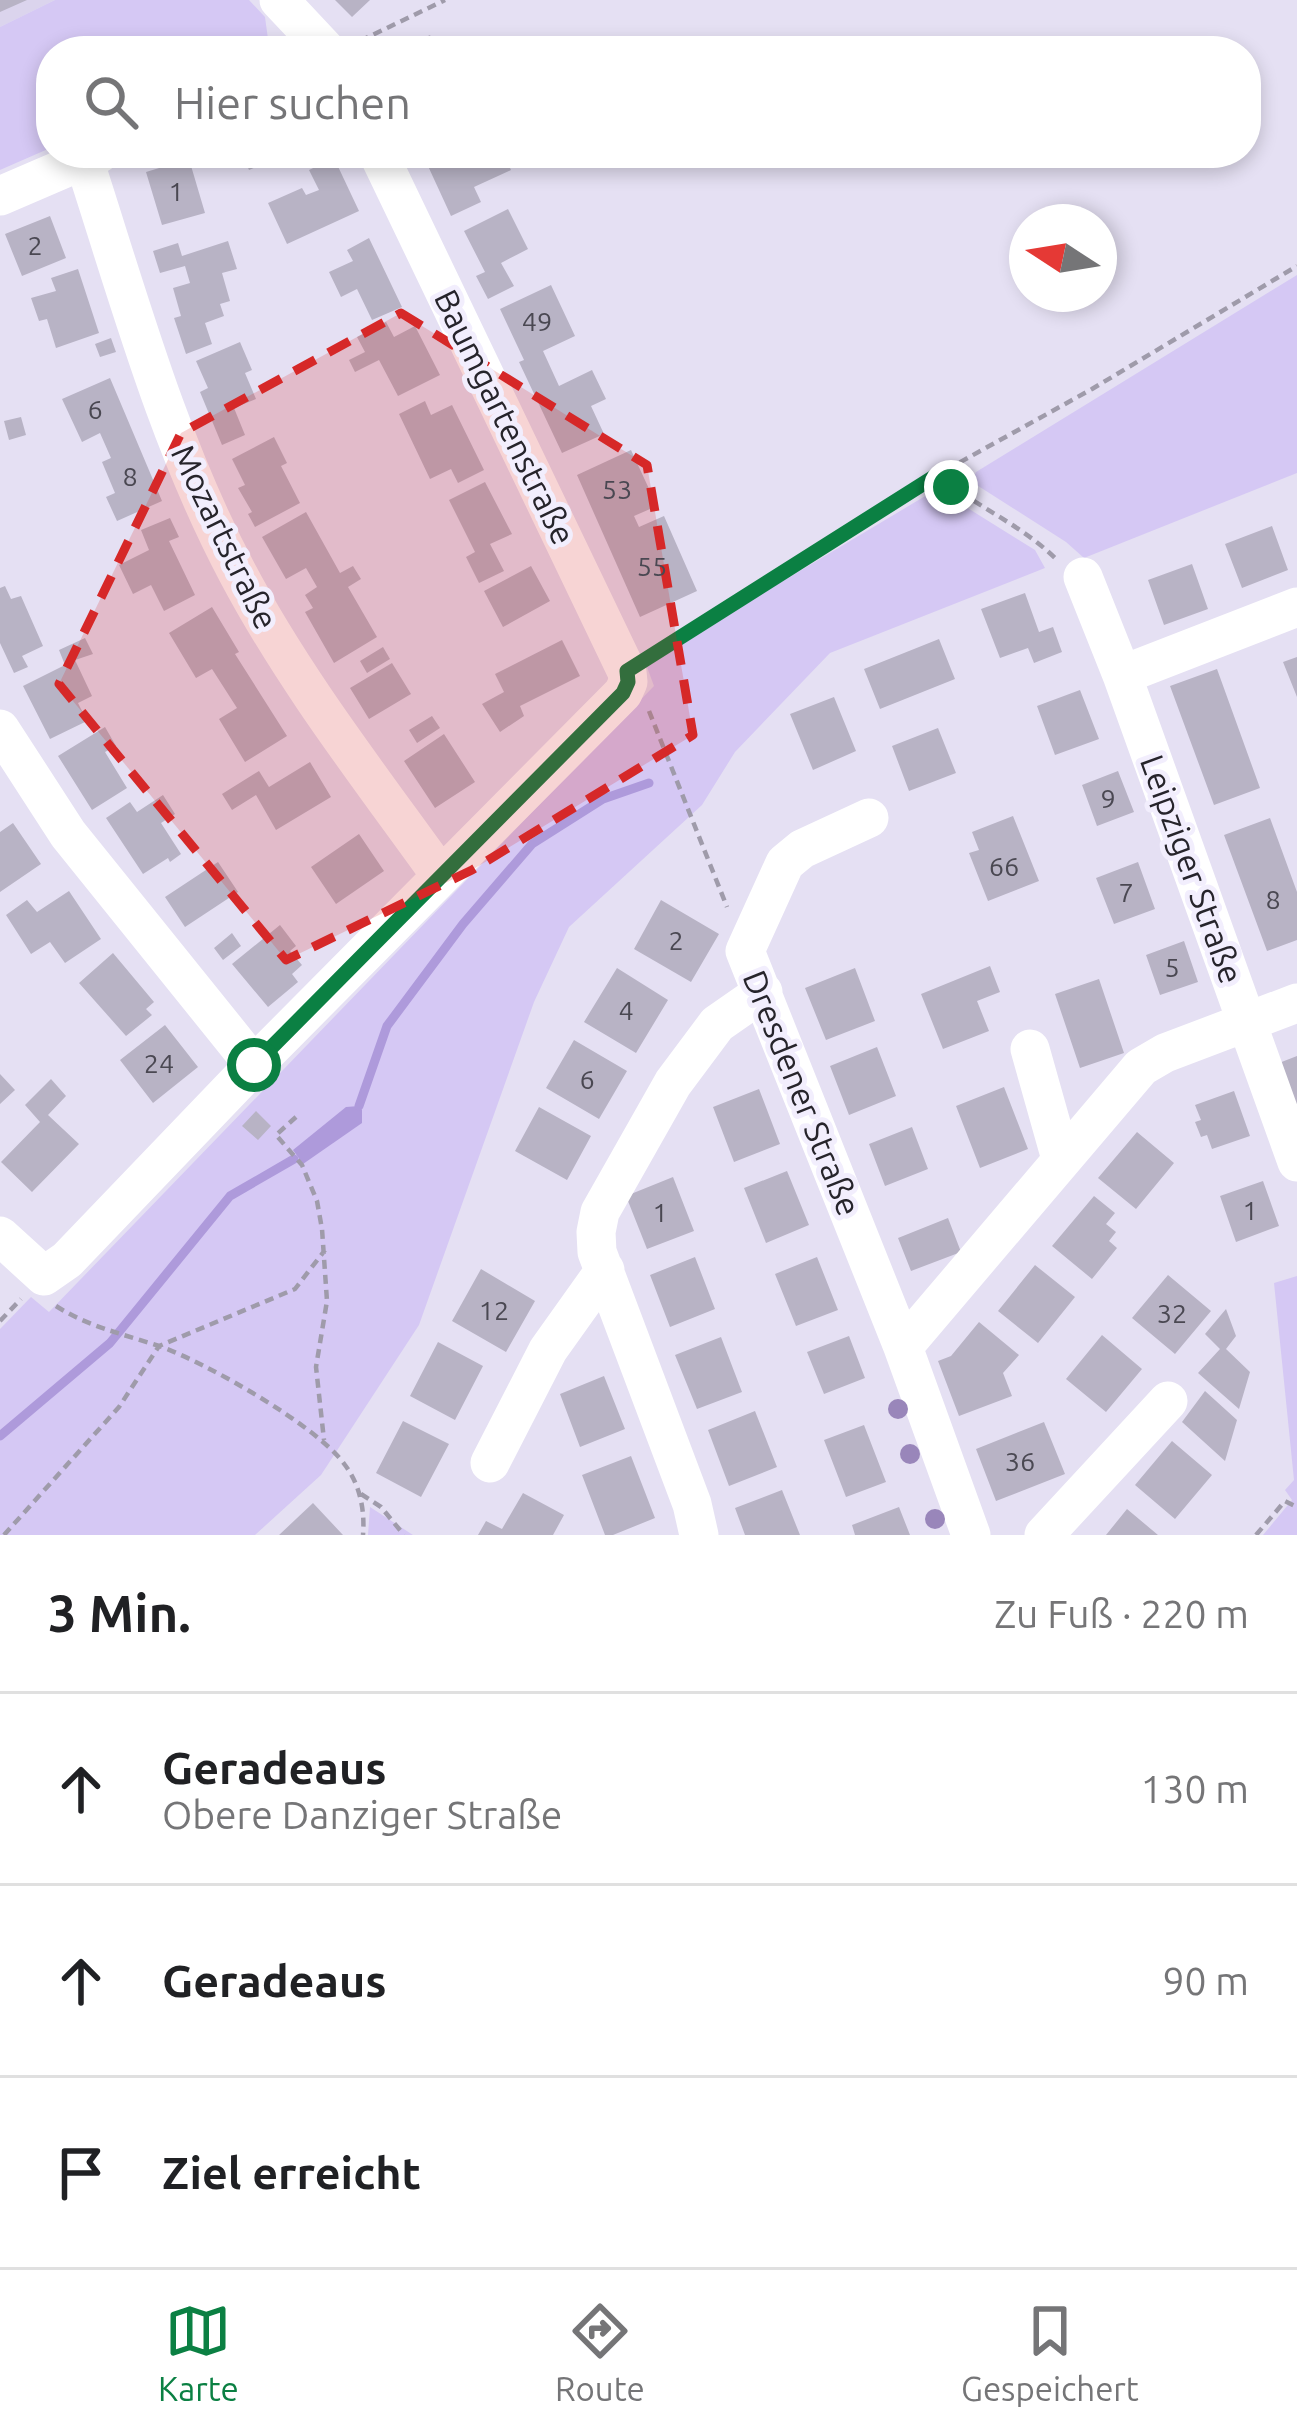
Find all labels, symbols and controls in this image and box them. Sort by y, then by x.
search box [36,36,1261,168]
icon: search [78,69,144,135]
text: Hier suchen [174,77,411,128]
house number: 1 [168,176,184,206]
north arrow [1009,204,1117,312]
house number: 2 [27,230,43,260]
street label: Baumgartenstraße [428,284,583,550]
house number: 49 [522,306,552,336]
house number: 6 [87,394,103,424]
street label: Mozartstraße [165,439,286,635]
route end [924,460,978,514]
house number: 8 [122,461,138,491]
house number: 53 [602,474,632,504]
house number: 55 [637,551,667,581]
street label: Leipziger Straße [1134,750,1251,988]
house number: 9 [1100,783,1116,813]
house number: 66 [989,851,1019,881]
house number: 7 [1118,877,1134,907]
house number: 8 [1265,884,1281,914]
house number: 2 [668,925,684,955]
house number: 5 [1164,952,1180,982]
street label: Dresdener Straße [736,965,868,1221]
house number: 4 [618,995,634,1025]
route start [227,1038,281,1092]
house number: 24 [144,1048,174,1078]
house number: 6 [579,1064,595,1094]
house number: 1 [1242,1195,1258,1225]
house number: 1 [652,1197,668,1227]
house number: 12 [479,1295,509,1325]
house number: 32 [1157,1298,1187,1328]
house number: 36 [1005,1446,1035,1476]
text: 3 Min. [48,1584,191,1642]
text: Zu Fuß · 220 m [994,1592,1249,1635]
text: Geradeaus [162,1742,387,1793]
icon: ahead [48,1756,114,1822]
text: 130 m [1140,1767,1249,1810]
text: Obere Danziger Straße [162,1793,562,1836]
icon: ahead [48,1948,114,2014]
text: Geradeaus [162,1955,387,2006]
text: 90 m [1162,1959,1249,2002]
icon: arrive [48,2140,114,2206]
text: Ziel erreicht [162,2147,421,2198]
tab: Karte [158,2298,239,2407]
tab: Route [555,2298,645,2407]
tab: Gespeichert [961,2298,1139,2407]

